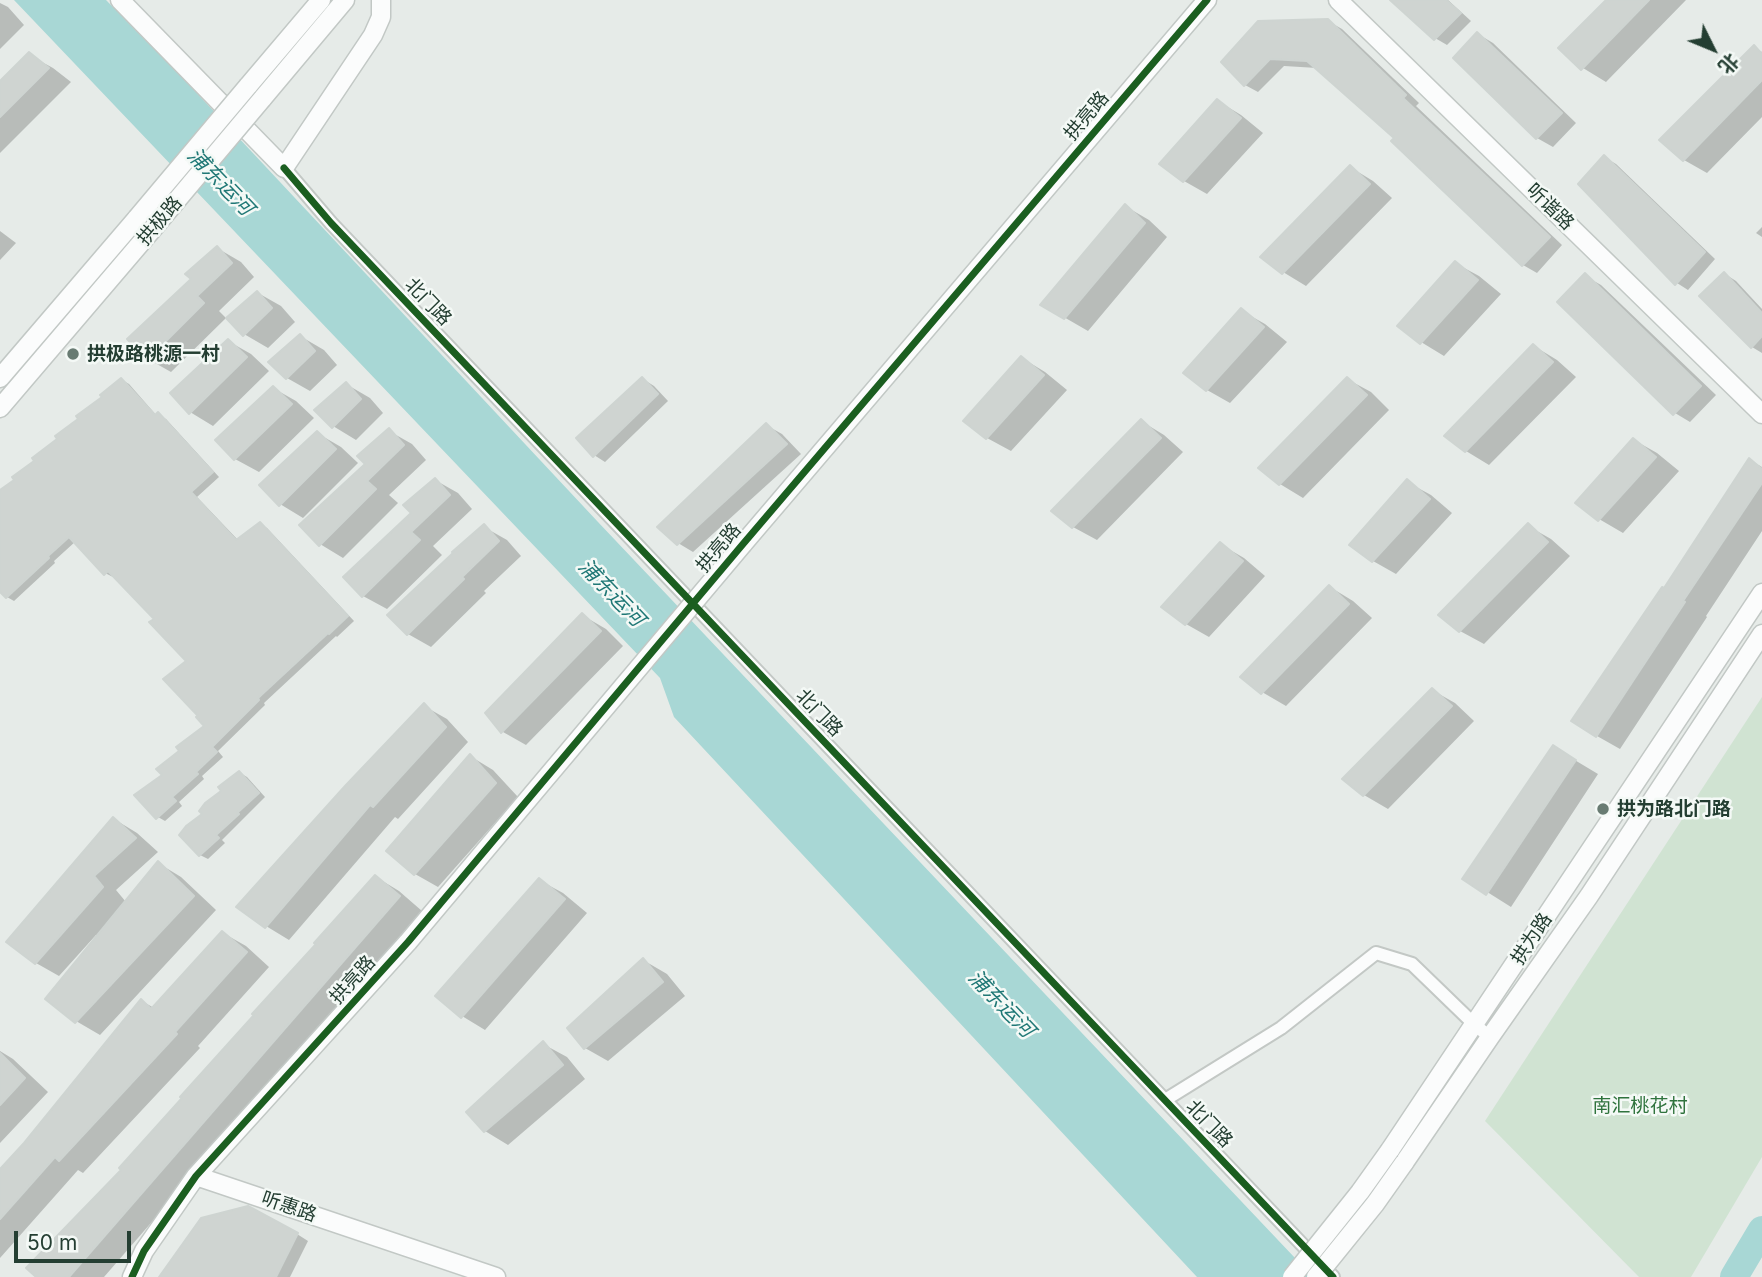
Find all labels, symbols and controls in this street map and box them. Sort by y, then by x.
north arrow [1678,14,1748,84]
text: 北 [1714,49,1744,78]
street label: 拱亮路 [1060,87,1114,145]
water label: 浦东运河 [182,143,258,221]
street label: 听谐路 [1522,179,1578,235]
street label: 拱极路 [133,192,187,250]
street label: 北门路 [400,274,456,330]
place label: 拱极路桃源一村 [87,343,220,365]
marker: 拱极路桃源一村 [65,346,81,362]
street label: 拱亮路 [692,519,746,577]
water label: 浦东运河 [573,554,649,632]
street label: 北门路 [791,685,847,741]
place label: 拱为路北门路 [1617,798,1731,820]
marker: 拱为路北门路 [1595,801,1611,817]
street label: 拱为路 [1507,909,1557,969]
street label: 拱亮路 [325,951,381,1009]
water label: 浦东运河 [963,965,1039,1043]
park label: 南汇桃花村 [1593,1095,1687,1117]
street label: 北门路 [1181,1096,1237,1152]
street label: 听惠路 [258,1187,320,1227]
scale bar [18,1218,135,1262]
text: 50 m [27,1230,77,1255]

